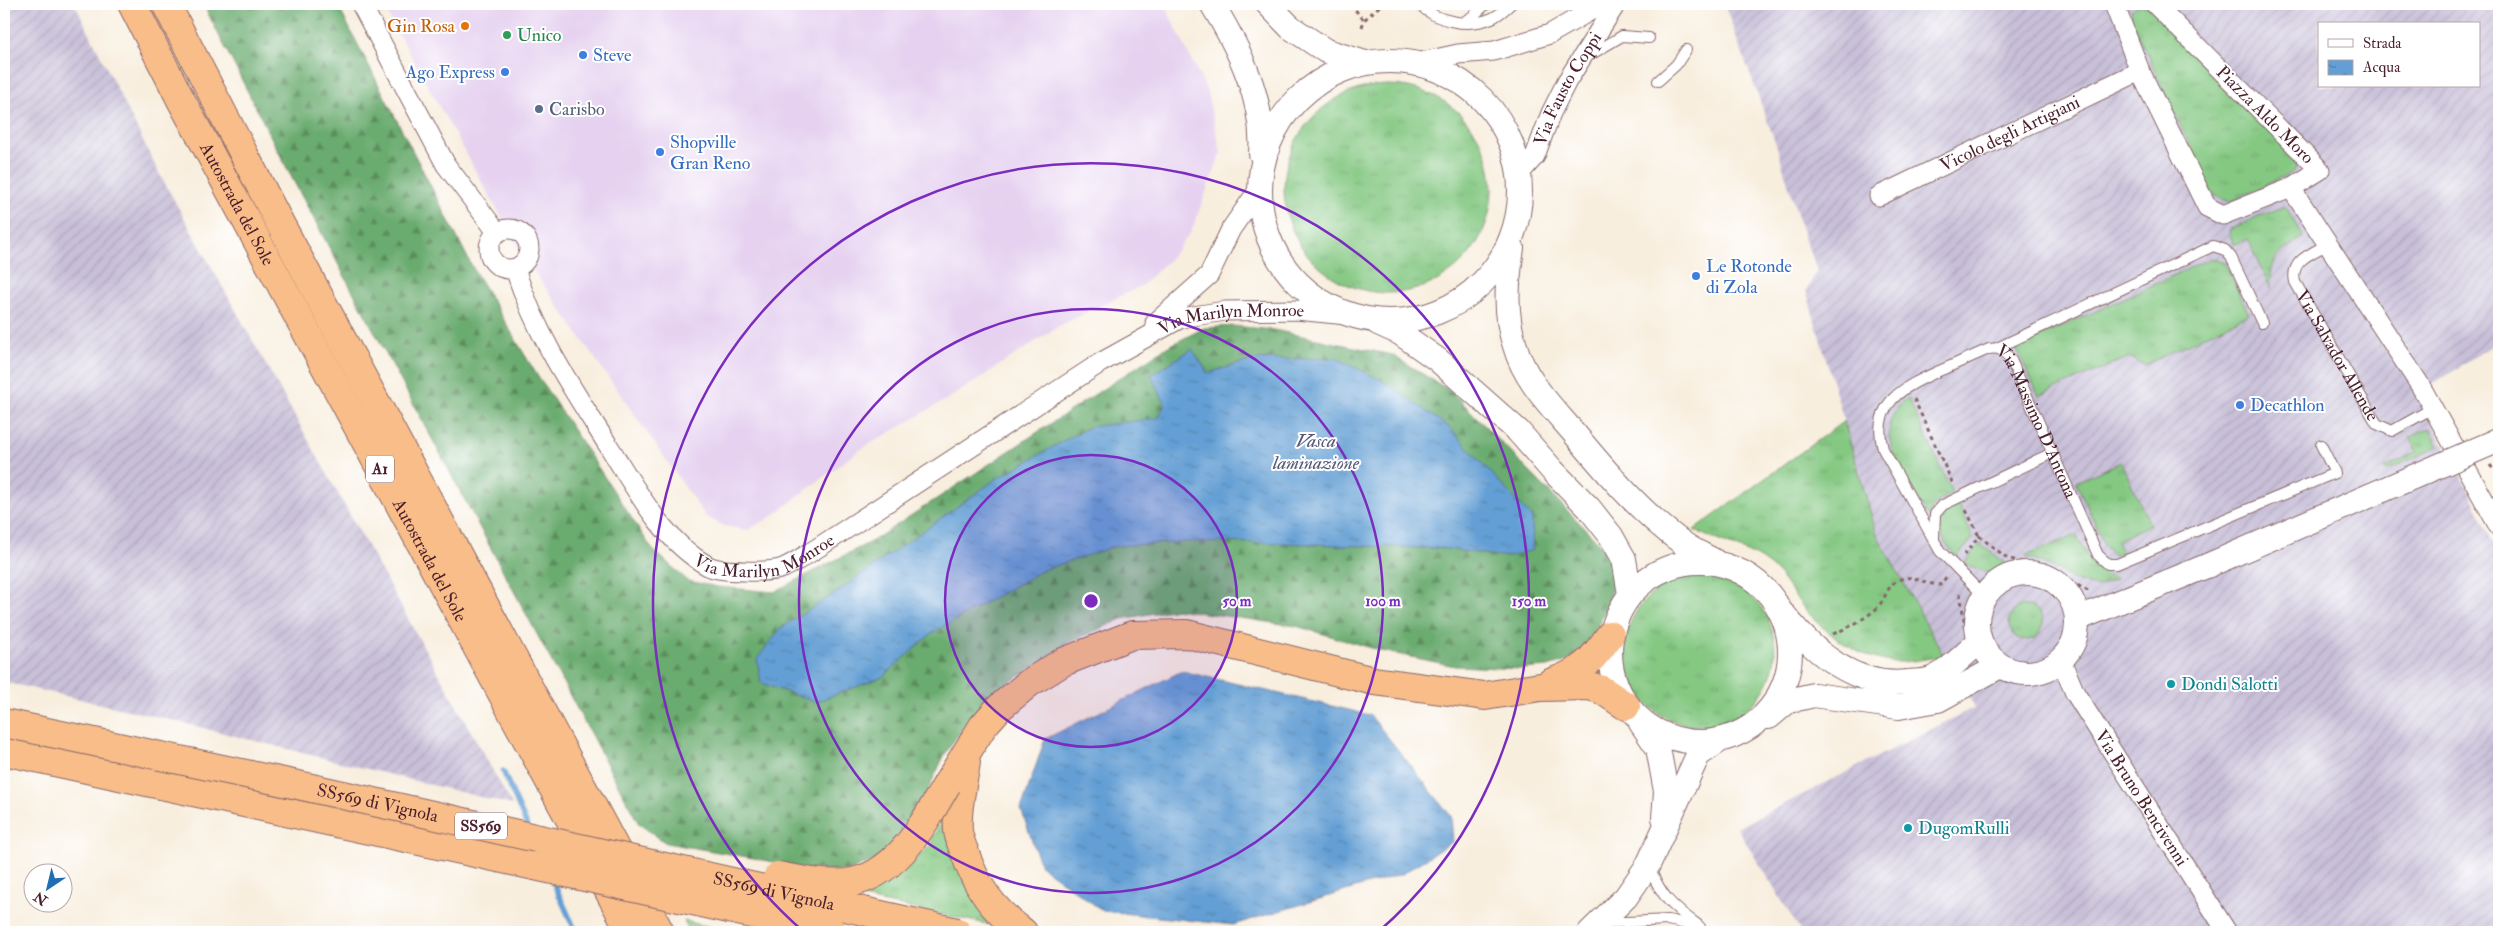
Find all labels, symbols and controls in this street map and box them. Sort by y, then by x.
place label: Gin Rosa [387,15,456,38]
marker: Gin Rosa [459,20,471,32]
legend [2318,22,2480,88]
place label: Unico [517,24,562,47]
street label: Via Fausto Coppi [1528,27,1607,149]
marker: Unico [501,29,513,41]
text: Strada [2363,34,2402,53]
place label: Steve [593,44,632,67]
marker: Steve [577,49,589,61]
text: Acqua [2362,58,2401,77]
place label: Ago Express [405,61,495,84]
street label: Piazza Aldo Moro [2211,61,2319,169]
marker: Ago Express [499,66,511,78]
street label: Vicolo degli Artigiani [1936,90,2084,177]
place label: Carisbo [549,98,605,121]
marker: Carisbo [533,103,545,115]
place label: Shopville Gran Reno [670,131,751,175]
street label: Autostrada del Sole [194,137,280,270]
marker: Shopville Gran Reno [654,146,666,158]
place label: Le Rotonde di Zola [1706,255,1792,299]
marker: Le Rotonde di Zola [1690,270,1702,282]
street label: Via Salvador Allende [2291,286,2385,426]
street label: Via Marilyn Monroe [1154,298,1306,340]
street label: Via Massimo D'Antona [1991,339,2083,502]
place label: Decathlon [2250,394,2325,417]
marker: Decathlon [2234,399,2246,411]
water label: Vasca laminazione [1272,429,1360,475]
road number: A1 [366,456,394,482]
street label: Autostrada del Sole [387,494,473,626]
street label: Via Marilyn Monroe [689,528,839,583]
centre of rings [1082,592,1100,610]
text: 50 m [1223,592,1252,611]
text: 100 m [1365,592,1401,611]
text: 150 m [1512,592,1546,611]
place label: Dondi Salotti [2181,673,2278,696]
marker: Dondi Salotti [2165,678,2177,690]
street label: Via Bruno Bencivenni [2090,725,2194,870]
street label: SS569 di Vignola [315,778,441,828]
road number: SS569 [455,812,507,839]
place label: DugomRulli [1918,817,2010,840]
marker: DugomRulli [1902,822,1914,834]
north arrow [22,864,72,914]
street label: SS569 di Vignola [711,866,837,916]
text: N [30,887,52,909]

